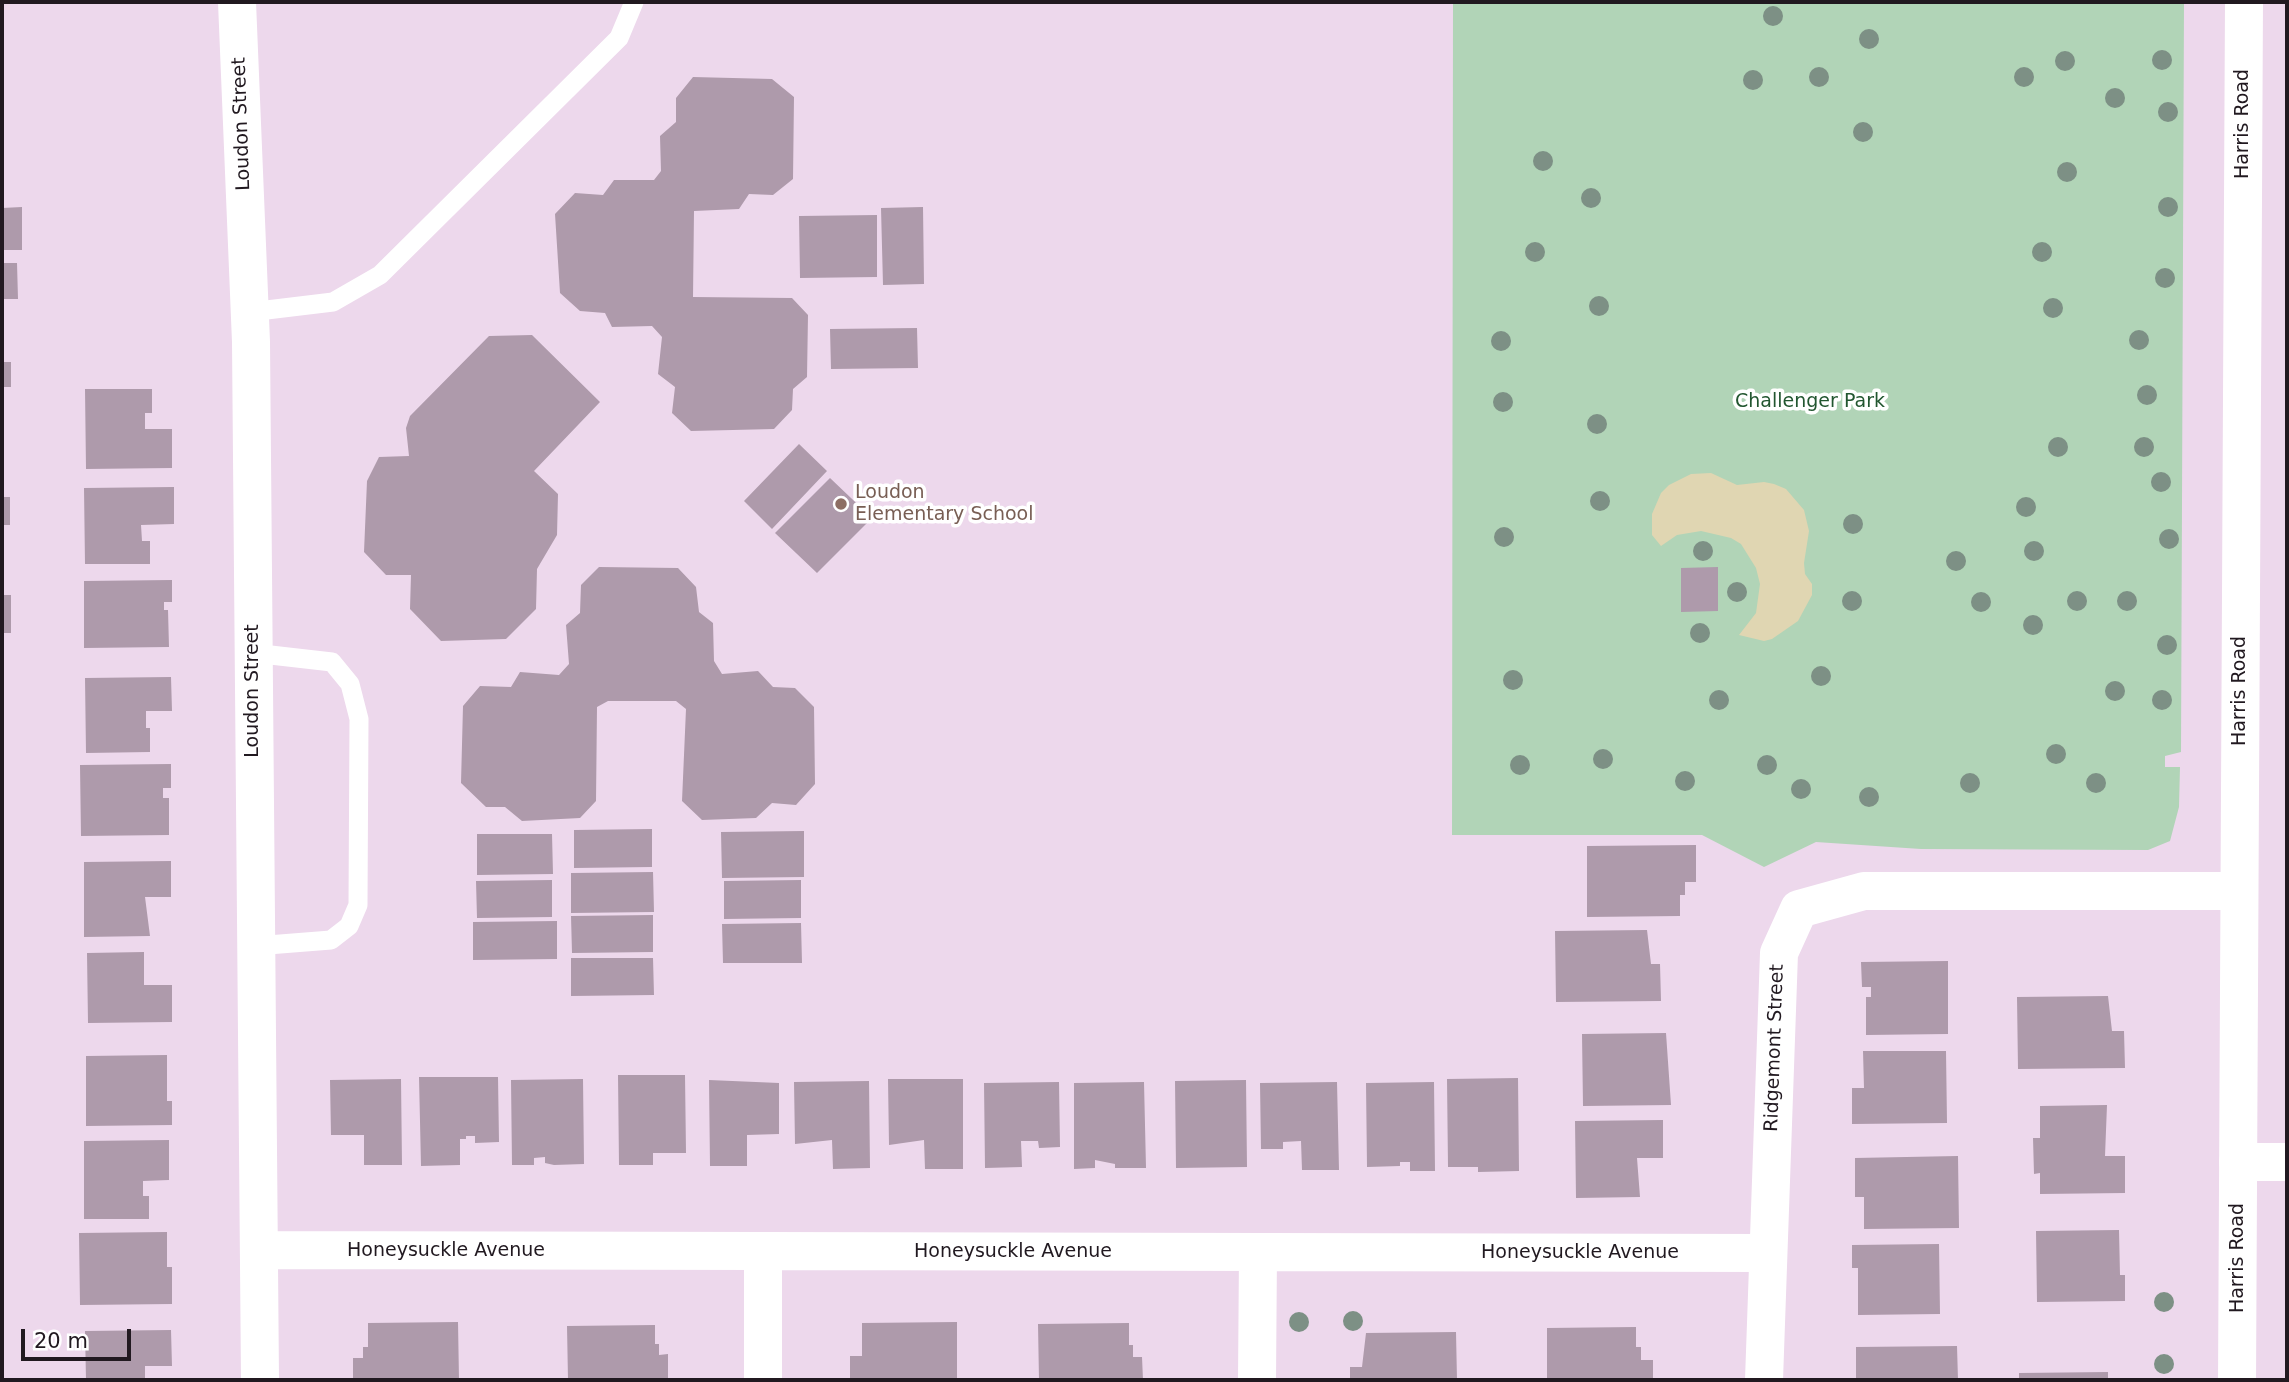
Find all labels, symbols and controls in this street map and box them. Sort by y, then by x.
street label: Loudon Street [228,57,256,191]
street label: Harris Road [2232,69,2254,179]
park label: Challenger Park [1735,391,1885,413]
place label: Loudon Elementary School [855,482,1033,526]
marker: Loudon Elementary School [833,496,849,512]
street label: Loudon Street [242,624,264,758]
street label: Harris Road [2229,636,2251,746]
street label: Ridgemont Street [1761,964,1789,1132]
street label: Harris Road [2227,1203,2249,1313]
street label: Honeysuckle Avenue [347,1240,545,1262]
street label: Honeysuckle Avenue [914,1241,1112,1263]
street label: Honeysuckle Avenue [1481,1242,1679,1264]
scale bar [24,1316,135,1360]
text: 20 m [34,1329,88,1353]

